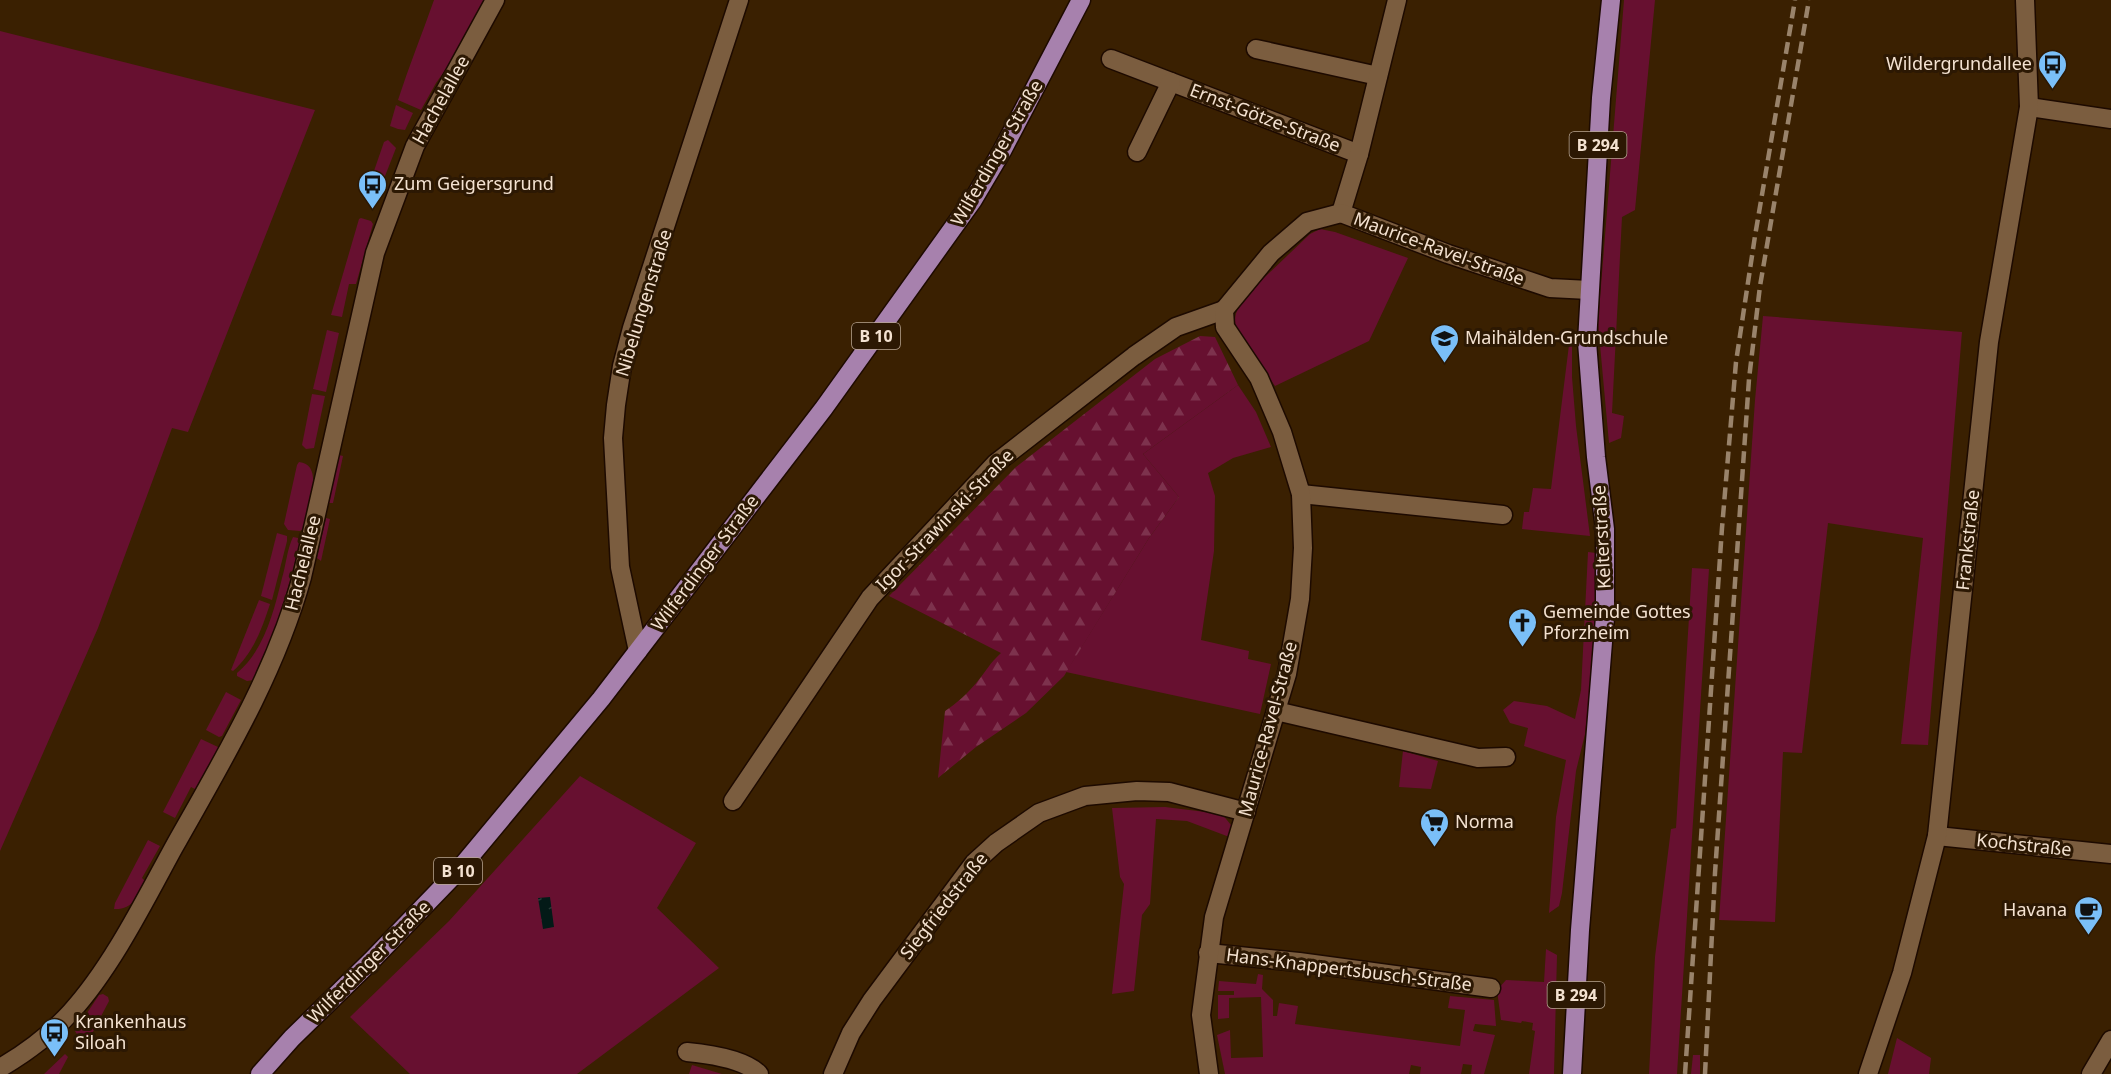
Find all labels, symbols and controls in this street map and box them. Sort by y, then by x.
bus stop icon: Wildergrundallee [2037,48,2069,90]
street label: Hachelallee [406,51,474,148]
place label: Wildergrundallee [1886,51,2032,75]
street label: Wilferdinger Straße [945,75,1048,230]
street label: Ernst-Götze-Straße [1187,77,1344,157]
road number: B 294 [1570,132,1626,158]
bus stop icon: Zum Geigersgrund [357,168,389,210]
place label: Zum Geigersgrund [394,171,554,195]
street label: Maurice-Ravel-Straße [1351,206,1528,290]
street label: Nibelungenstraße [609,226,677,379]
school or university icon: Maihälden-Grundschule [1428,322,1460,364]
road number: B 10 [852,323,900,349]
place label: Maihälden-Grundschule [1465,325,1668,349]
street label: Igor-Strawinski-Straße [870,443,1018,595]
street label: Kelterstraße [1586,485,1616,590]
street label: Frankstraße [1950,488,1984,591]
street label: Wilferdinger Straße [645,489,763,635]
street label: Hachelallee [279,512,325,613]
place label: Gemeinde Gottes Pforzheim [1543,599,1691,644]
church icon: Gemeinde Gottes Pforzheim [1506,606,1538,648]
street label: Maurice-Ravel-Straße [1232,639,1302,819]
supermarket icon: Norma [1418,806,1450,848]
place label: Norma [1455,809,1514,833]
street label: Kochstraße [1975,827,2073,861]
street label: Siegfriedstraße [894,847,992,964]
road number: B 10 [434,858,482,884]
cafe icon: Havana [2072,894,2104,936]
street label: Wilferdinger Straße [302,895,435,1028]
place label: Havana [2003,897,2067,921]
street label: Hans-Knappertsbusch-Straße [1225,942,1473,996]
road number: B 294 [1548,982,1604,1008]
place label: Krankenhaus Siloah [75,1009,186,1054]
bus stop icon: Krankenhaus Siloah [38,1016,70,1058]

